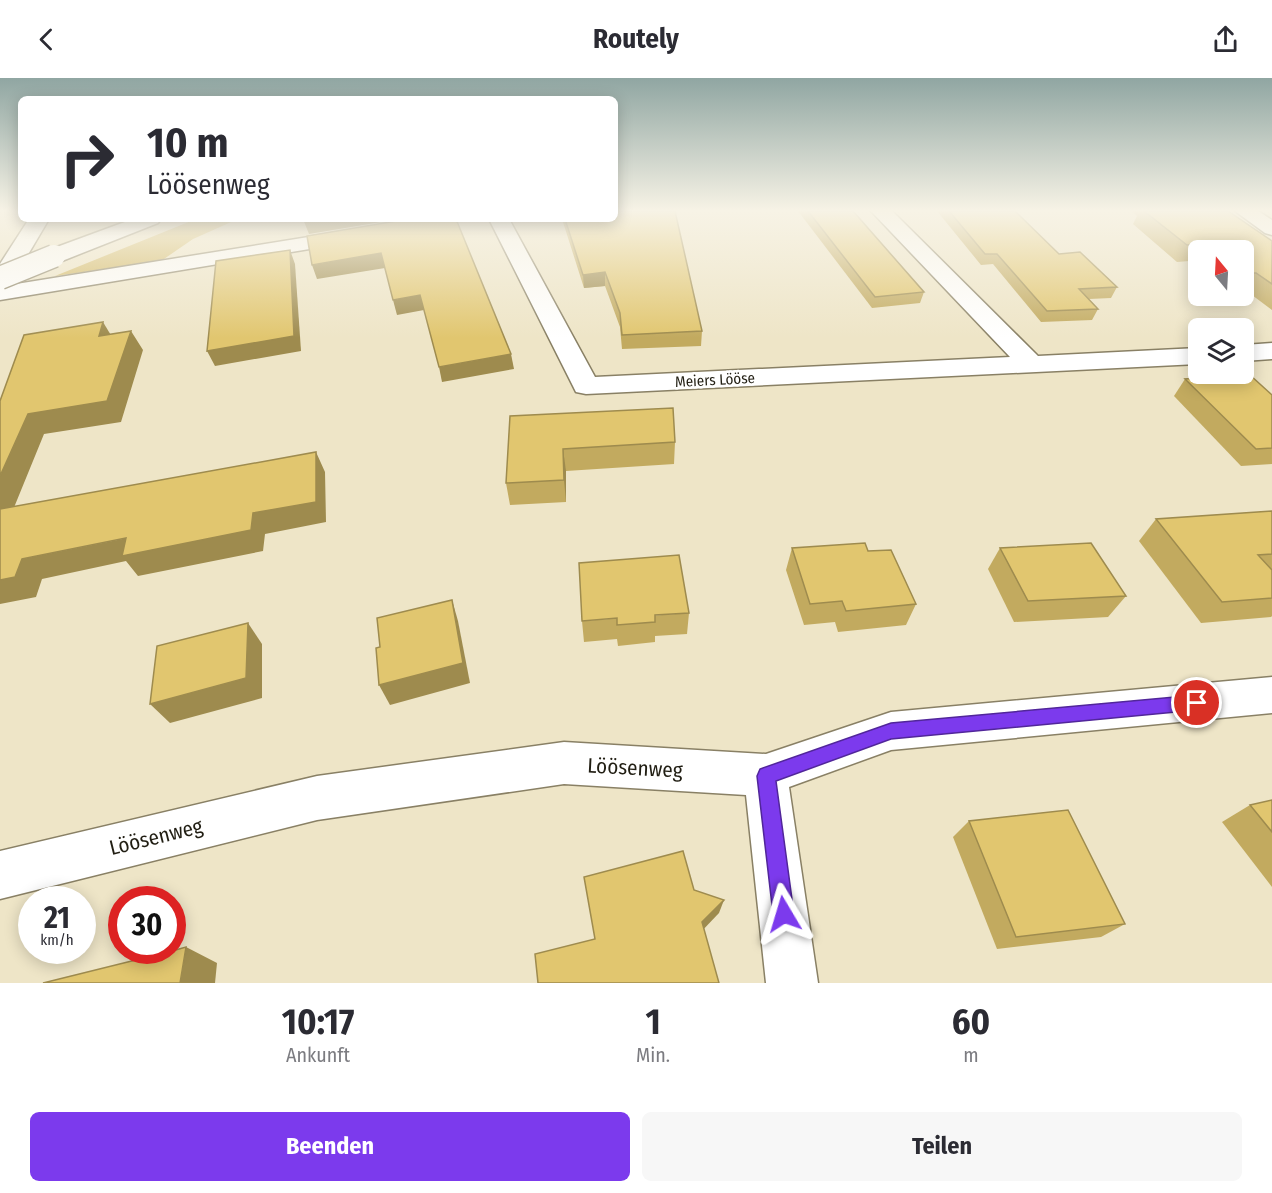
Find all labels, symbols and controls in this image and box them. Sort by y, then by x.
icon: back [30,23,63,56]
text: Routely [593,23,679,55]
icon: share [1209,23,1242,56]
text: 10 m [147,118,228,168]
icon: right [48,120,126,198]
text: Löösenweg [147,169,270,201]
north arrow [1188,240,1254,306]
map controls [1188,240,1254,384]
button: layers [1188,318,1254,384]
street label: Meiers Lööse [675,369,755,391]
pin [1171,677,1222,728]
icon: arrive [1180,686,1213,719]
street label: Löösenweg [587,753,683,783]
street label: Löösenweg [107,813,206,861]
position arrow [752,882,816,946]
speed limit sign: 30 [108,886,186,964]
text: 21 [44,900,70,936]
text: km/h [40,931,74,949]
text: 10:17 [282,1000,354,1044]
text: 1 [645,1000,661,1044]
text: 60 [952,1000,990,1044]
text: Ankunft [286,1043,350,1067]
text: Min. [636,1043,670,1067]
text: m [963,1043,979,1067]
button: Beenden [30,1112,630,1181]
button: Teilen [642,1112,1242,1181]

